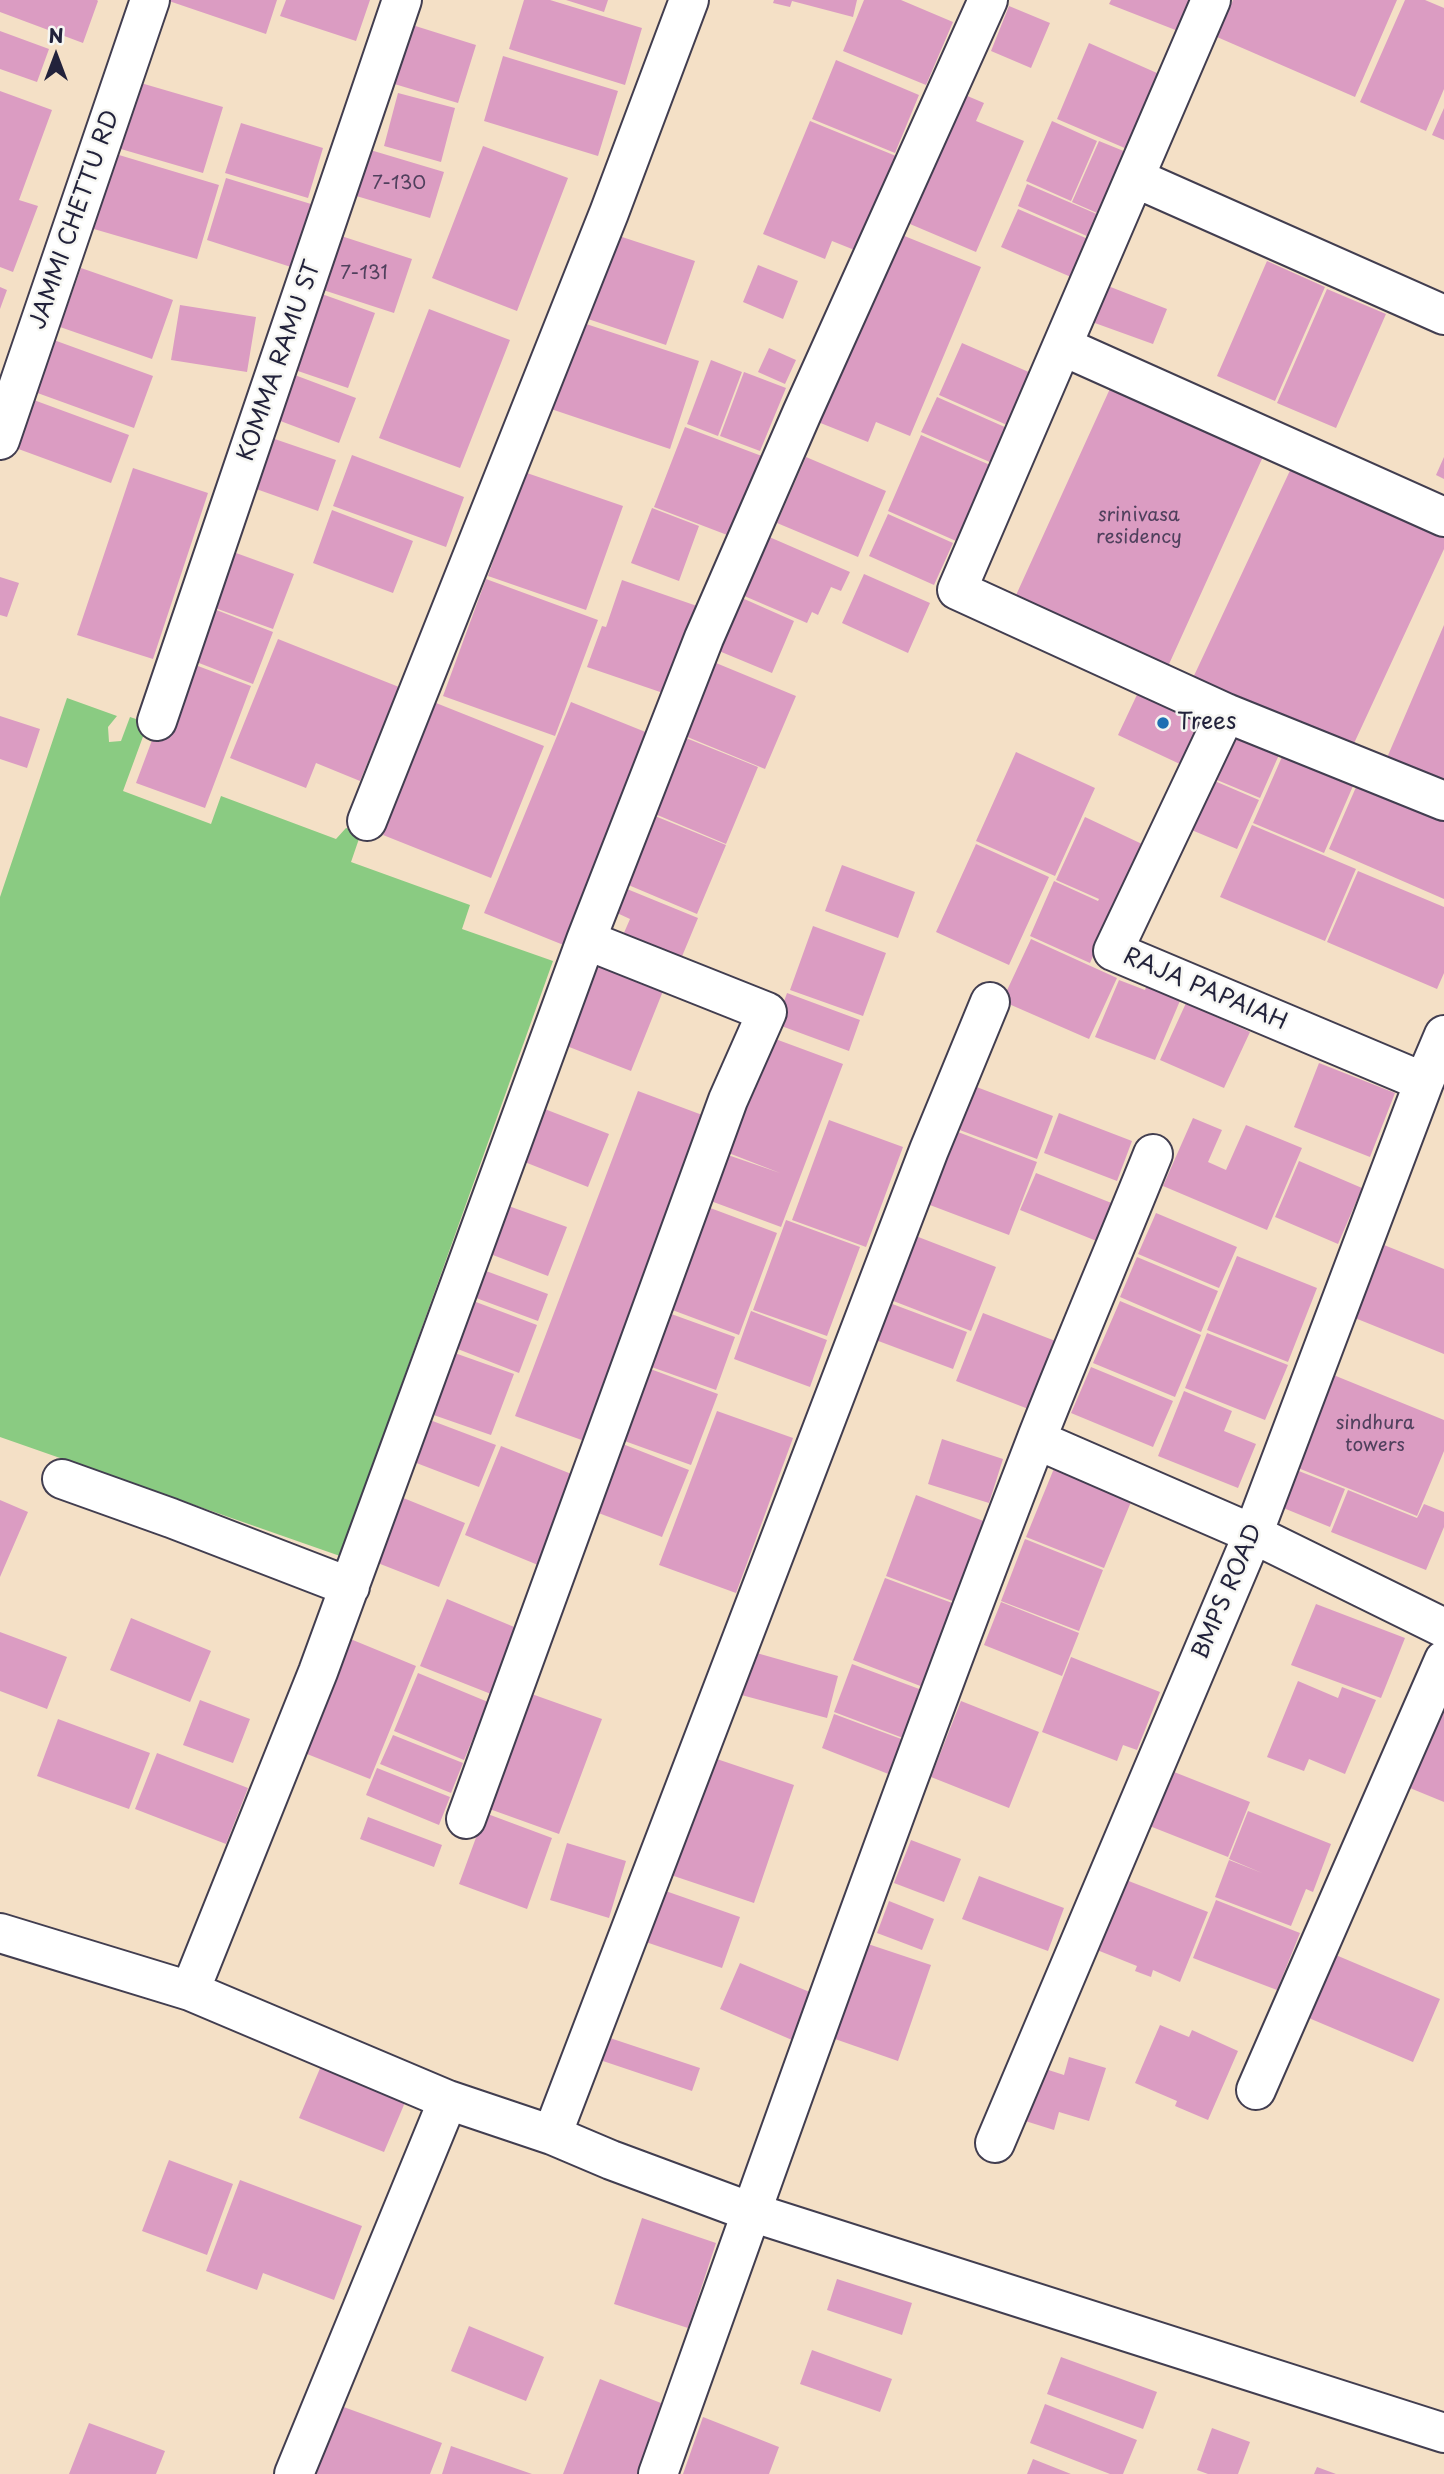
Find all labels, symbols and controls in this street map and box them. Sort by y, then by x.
north arrow [21,21,91,91]
text: N [48,21,64,49]
street label: JAMMI CHETTU RD [25,107,125,333]
house number: 7-130 [372,173,426,195]
street label: KOMMA RAMU ST [233,257,327,465]
house number: 7-131 [340,263,388,285]
house number: srinivasa residency [1096,505,1182,549]
place label: Trees [1177,709,1236,737]
marker: Trees [1155,715,1171,731]
street label: RAJA PAPAIAH [1119,943,1291,1037]
house number: sindhura towers [1336,1413,1414,1457]
street label: BMPS ROAD [1187,1520,1269,1664]

